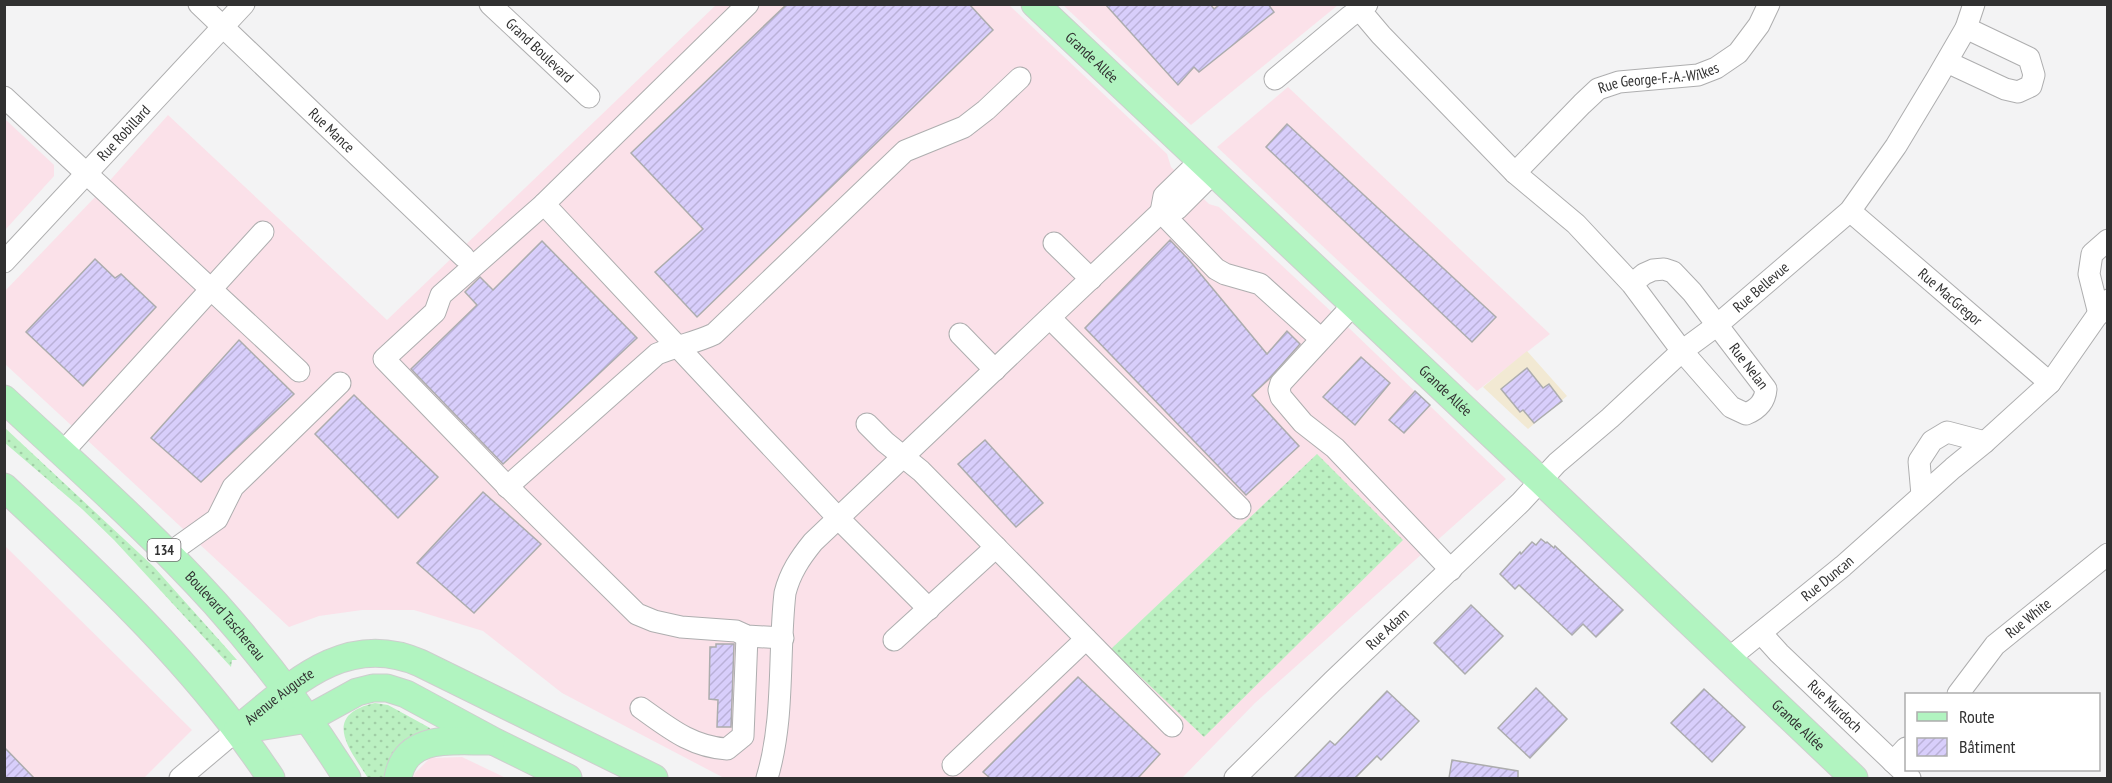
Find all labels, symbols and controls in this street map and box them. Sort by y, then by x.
street label: Grand Boulevard [502,14,578,86]
street label: Grande Allée [1062,28,1123,87]
street label: Rue George-F.-A.-Wilkes [1595,58,1722,97]
street label: Rue Robillard [93,101,154,165]
street label: Rue Mance [305,104,359,156]
street label: Rue Bellevue [1729,258,1793,316]
street label: Rue MacGregor [1914,264,1987,330]
street label: Rue Nelan [1725,339,1773,393]
street label: Grande Allée [1415,361,1476,420]
road number: 134 [148,539,180,561]
street label: Rue Duncan [1797,551,1857,605]
street label: Boulevard Taschereau [181,567,270,664]
street label: Rue White [2001,594,2054,642]
street label: Rue Adam [1362,604,1412,654]
street label: Avenue Auguste [240,663,317,729]
street label: Rue Murdoch [1804,675,1866,736]
legend [1905,693,2100,771]
street label: Grande Allée [1768,695,1829,754]
text: Route [1959,705,1995,728]
text: Bâtiment [1959,735,2016,758]

